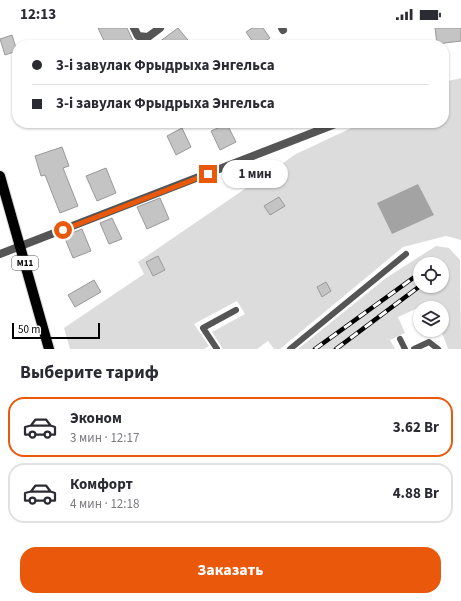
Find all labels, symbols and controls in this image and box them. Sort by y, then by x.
text: 12:13 [20,4,56,25]
text: 3-і завулак Фрыдрыха Энгельса [56,55,275,76]
text: 3-і завулак Фрыдрыха Энгельса [56,93,275,114]
callout: 1 мин [222,160,288,188]
route end [199,165,217,183]
text: 1 мин [238,165,272,183]
route start [54,221,72,239]
road number: М11 [12,256,38,270]
map controls [413,257,449,337]
button: locate [413,257,449,293]
button: layers [413,301,449,337]
scale bar [12,321,100,340]
text: 50 m [18,322,40,337]
text: Выберите тариф [20,360,159,385]
text: Эконом [70,408,122,429]
icon: car [22,409,58,445]
text: 3.62 Br [393,417,439,438]
text: 3 мин · 12:17 [70,429,139,447]
text: Комфорт [70,474,133,495]
icon: car [22,475,58,511]
text: 4.88 Br [393,483,439,504]
text: 4 мин · 12:18 [70,495,139,513]
button: Заказать [20,547,441,593]

